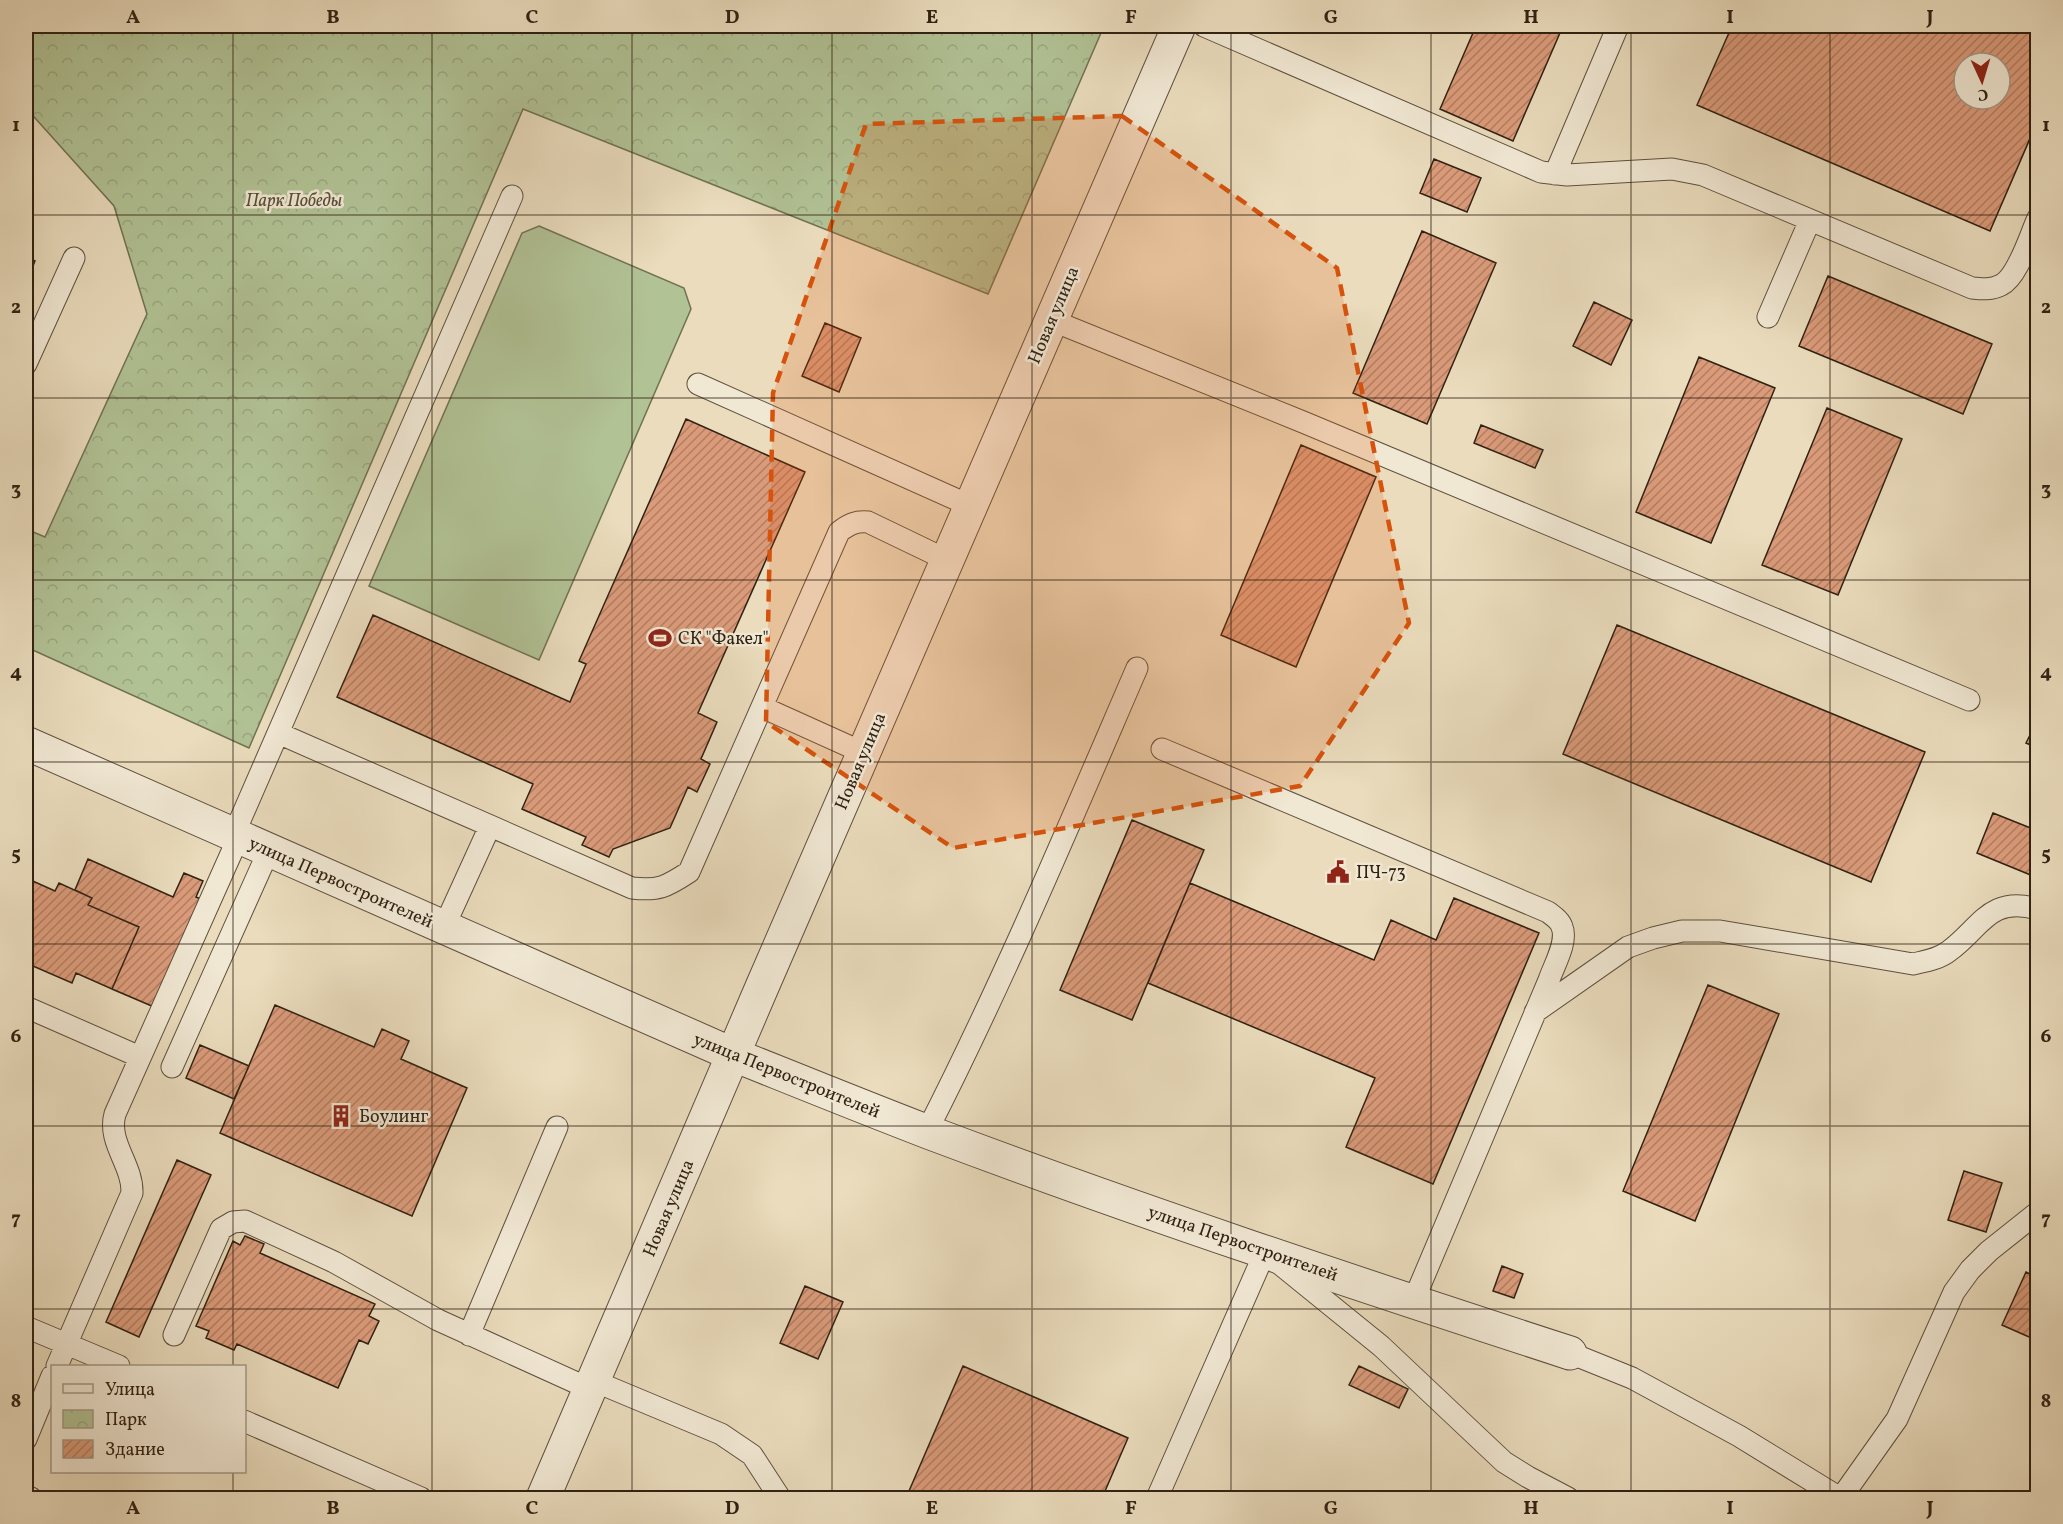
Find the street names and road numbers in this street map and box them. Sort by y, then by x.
street label: Новая улица [1023,263,1086,368]
street label: Новая улица [830,709,893,814]
street label: улица Первостроителей [244,831,437,935]
street label: улица Первостроителей [689,1027,884,1125]
street label: Новая улица [638,1156,701,1261]
street label: улица Первостроителей [1144,1200,1341,1289]

